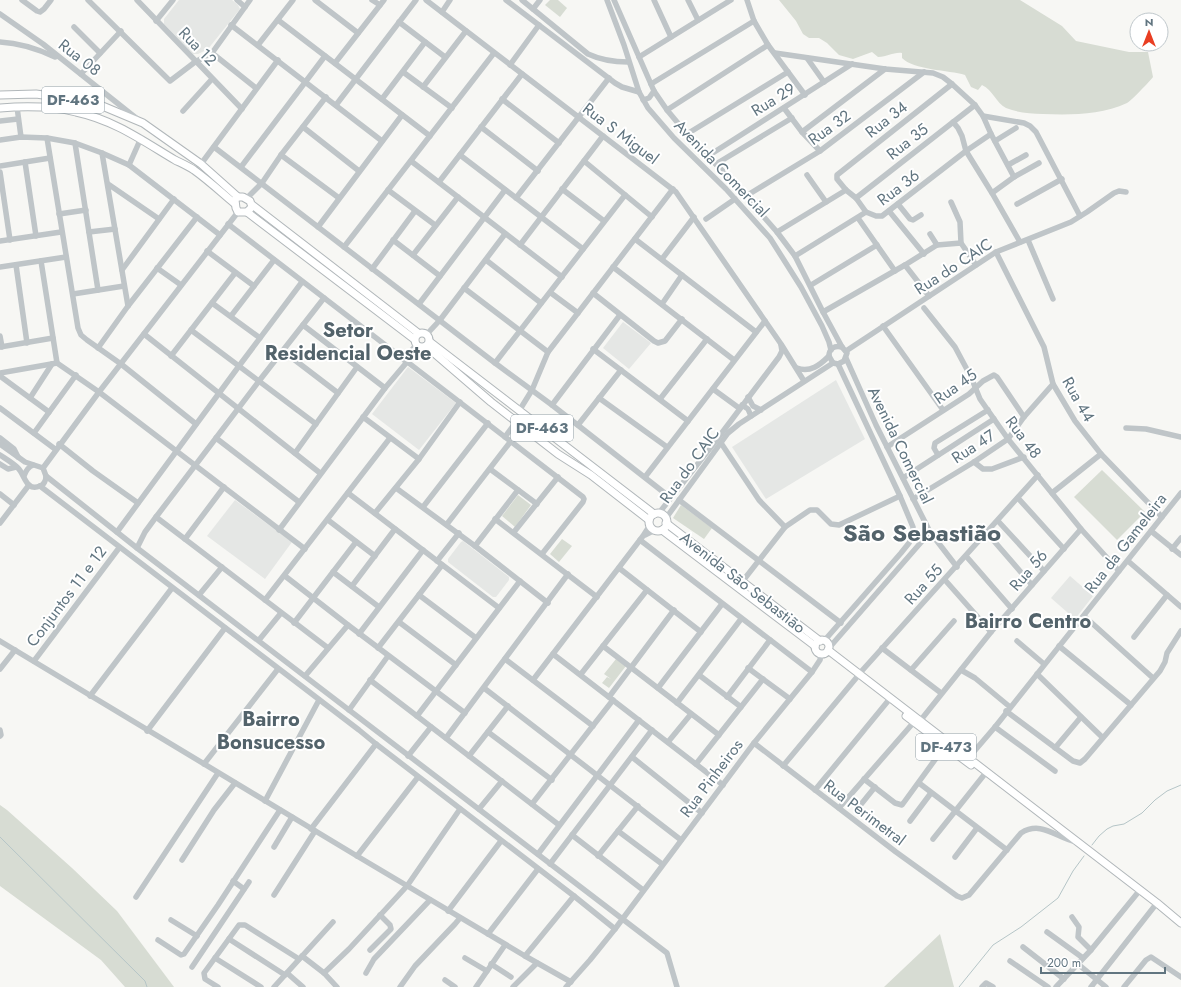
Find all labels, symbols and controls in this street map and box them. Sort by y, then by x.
north arrow [1129,12,1169,52]
text: N [1145,14,1153,30]
street label: Rua 12 [173,22,222,71]
street label: Rua 08 [54,33,106,81]
street label: Rua 29 [747,77,800,122]
road number: DF-463 [42,87,104,113]
street label: Rua 34 [860,96,912,143]
street label: Rua S Miguel [578,97,664,170]
street label: Rua 32 [803,104,855,151]
street label: Avenida Comercial [669,114,774,222]
street label: Rua 35 [881,118,933,165]
street label: Rua 36 [872,164,924,211]
street label: Rua do CAIC [910,233,997,300]
district label: Setor Residencial Oeste [265,316,431,368]
street label: Rua 45 [929,363,982,410]
street label: Rua 44 [1056,372,1101,426]
street label: Avenida Comercial [862,383,939,508]
street label: Rua 48 [1000,411,1047,463]
road number: DF-463 [511,415,573,441]
street label: Rua do CAIC [654,423,725,508]
street label: Rua 47 [947,423,1000,469]
street label: Rua da Gameleira [1079,488,1172,598]
district label: São Sebastião [843,515,1001,550]
street label: Avenida São Sebastião [675,526,811,639]
street label: Conjuntos 11 e 12 [21,541,112,652]
street label: Rua 56 [1004,545,1053,596]
street label: Rua 55 [899,559,948,610]
district label: Bairro Centro [965,607,1091,636]
district label: Bairro Bonsucesso [217,705,325,757]
street label: Rua Pinheiros [674,734,748,822]
road number: DF-473 [916,734,976,760]
street label: Rua Perimetral [819,774,911,851]
scale bar [1041,949,1165,975]
text: 200 m [1047,954,1081,972]

